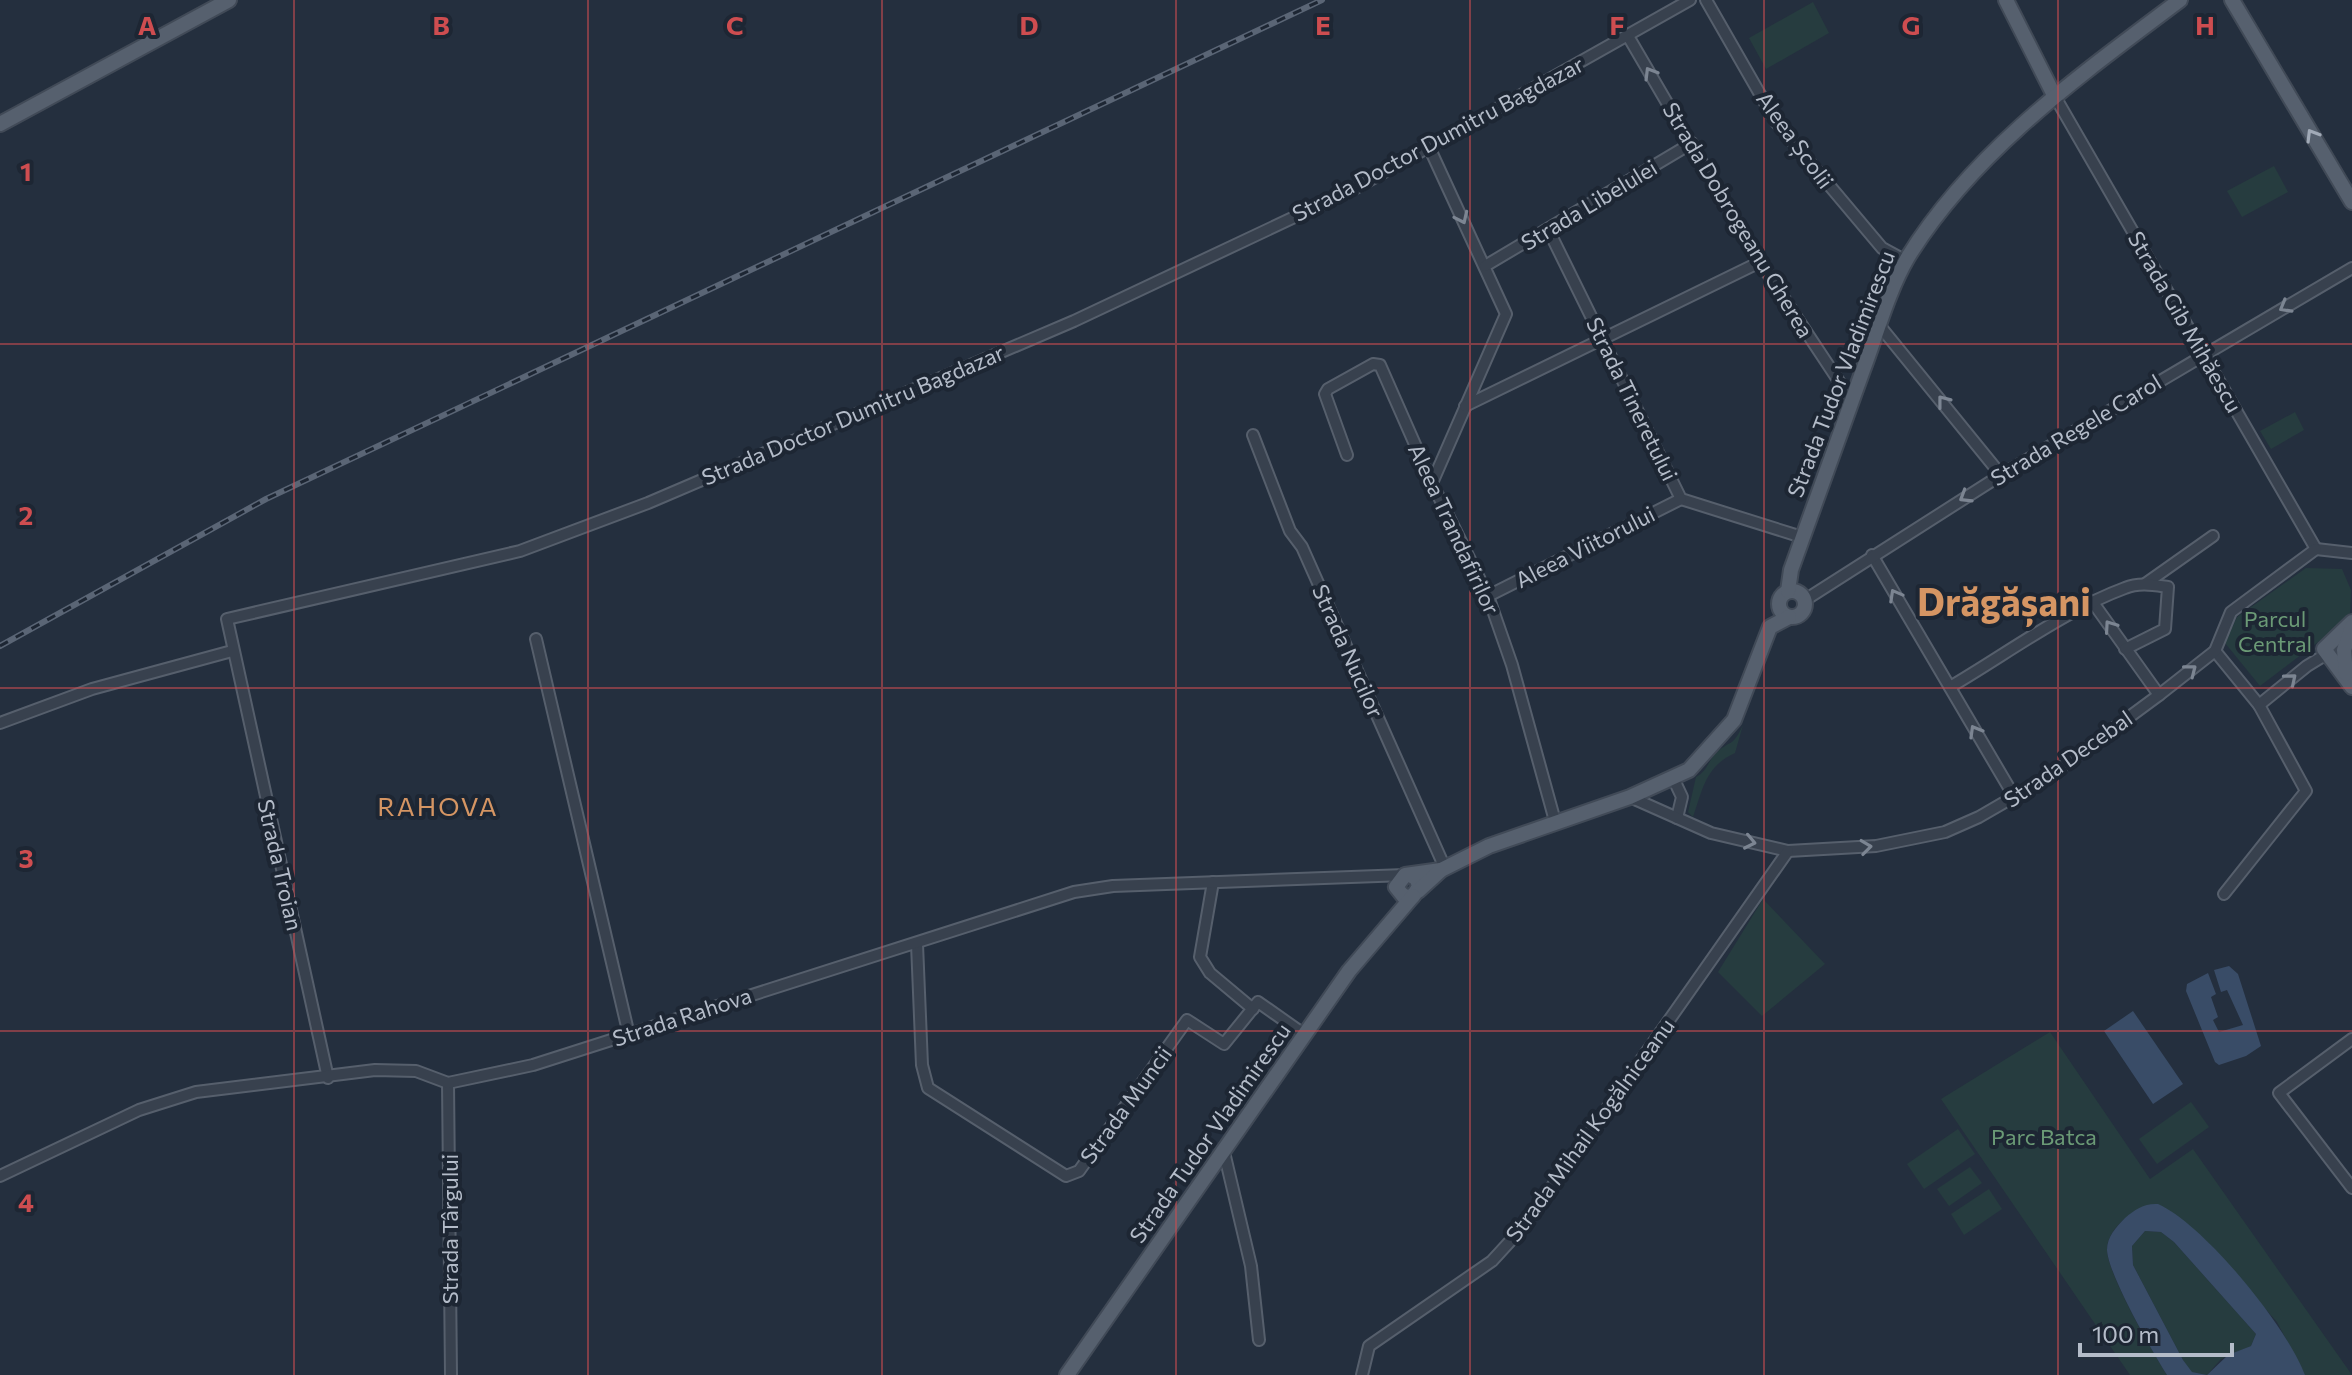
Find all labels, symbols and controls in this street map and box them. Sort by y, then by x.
text: A [138,9,157,40]
text: B [432,9,450,40]
text: C [726,9,744,40]
text: D [1019,9,1039,40]
text: E [1315,9,1331,40]
text: F [1609,9,1625,40]
text: G [1902,9,1920,40]
text: H [2195,9,2215,40]
street label: Strada Doctor Dumitru Bagdazar [1288,50,1588,227]
one-way arrow [1644,67,1660,82]
street label: Aleea Școlii [1750,86,1840,194]
street label: Strada Dobrogeanu Gherea [1657,97,1820,342]
one-way arrow [2306,129,2322,144]
street label: Strada Libelulei [1516,153,1662,256]
text: 1 [20,155,32,186]
one-way arrow [1452,209,1468,224]
street label: Strada Gib Mihăescu [2123,226,2248,417]
street label: Strada Tudor Vladimirescu [1781,247,1900,501]
one-way arrow [2279,297,2293,313]
street label: Strada Tineretului [1581,312,1684,485]
street label: Strada Doctor Dumitru Bagdazar [697,338,1008,491]
street label: Strada Regele Carol [1986,368,2166,491]
one-way arrow [1938,396,1952,411]
street label: Aleea Trandafirilor [1403,439,1506,619]
one-way arrow [1959,488,1974,503]
text: 2 [19,499,33,530]
street label: Aleea Viitorului [1511,500,1659,593]
district label: Drăgășani [1917,577,2091,627]
street label: Strada Nucilor [1307,580,1390,722]
one-way arrow [1889,589,1905,604]
park label: Parcul Central [2238,605,2312,657]
one-way arrow [2105,621,2120,635]
one-way arrow [2182,665,2196,680]
one-way arrow [2282,674,2296,689]
street label: Strada Decebal [1998,704,2137,813]
one-way arrow [1969,725,1985,740]
district label: RAHOVA [377,790,499,821]
street label: Strada Troian [252,797,309,933]
one-way arrow [1742,833,1756,850]
one-way arrow [1859,839,1873,856]
text: 3 [18,842,34,873]
street label: Strada Rahova [609,981,755,1052]
street label: Strada Mihail Kogălniceanu [1499,1013,1680,1247]
street label: Strada Tudor Vladimirescu [1123,1018,1296,1248]
street label: Strada Muncii [1074,1041,1177,1169]
park label: Parc Batca [1991,1123,2097,1150]
street label: Strada Târgului [436,1154,463,1304]
text: 4 [18,1186,34,1217]
scale bar [2080,1307,2232,1357]
text: 100 m [2092,1319,2159,1348]

